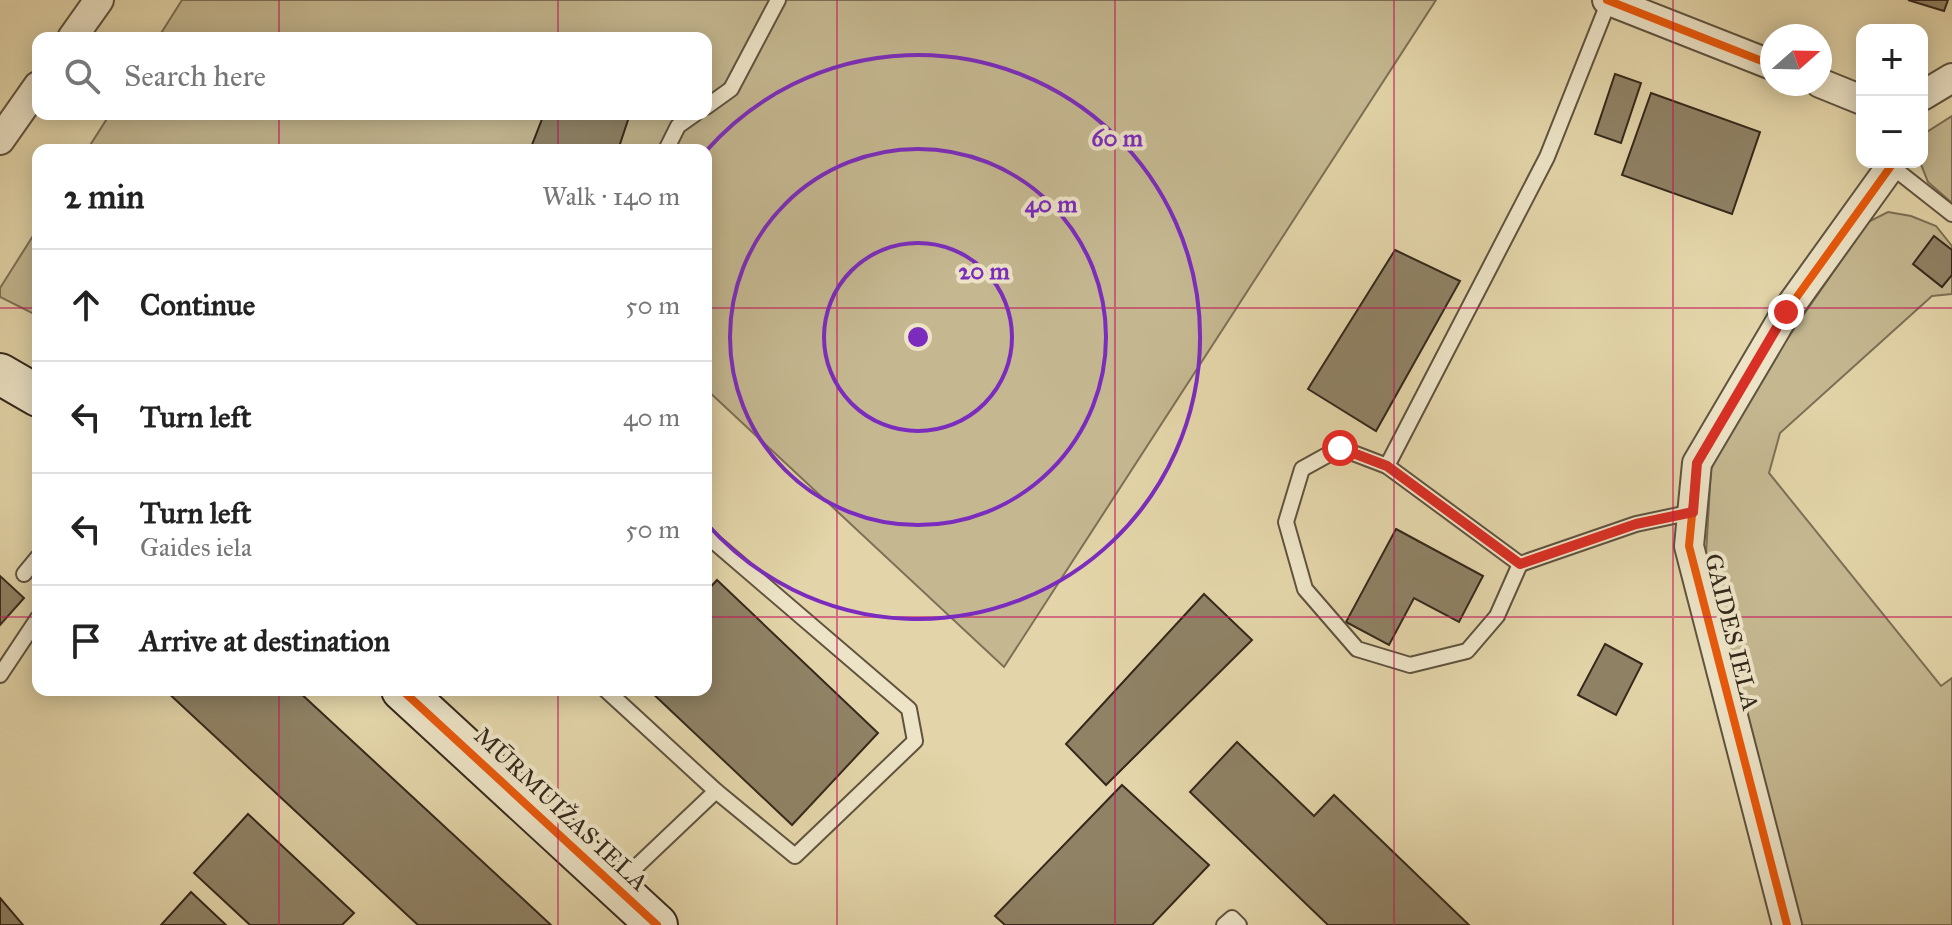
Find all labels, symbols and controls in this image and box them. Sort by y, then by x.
north arrow [1760,24,1832,96]
map controls [1856,24,1928,168]
button: + [1856,24,1928,96]
search box [32,32,712,120]
icon: search [60,54,104,98]
text: Search here [124,58,266,94]
button: − [1856,96,1928,168]
text: 60 m [1091,123,1144,153]
text: 2 min [64,176,144,217]
text: Walk · 140 m [542,180,680,212]
text: 40 m [1025,189,1078,219]
text: 20 m [958,256,1010,286]
icon: ahead [64,283,108,327]
text: Continue [140,287,255,323]
text: 50 m [625,289,680,321]
route end [1768,294,1804,330]
centre of rings [904,323,932,351]
icon: left [64,395,108,439]
text: Turn left [140,399,251,435]
text: 40 m [623,401,680,433]
route start [1322,430,1358,466]
text: Turn left [140,495,251,531]
icon: left [64,507,108,551]
text: 50 m [625,513,680,545]
text: Gaides iela [140,531,252,563]
street label: GAIDES IELA [1698,550,1766,714]
icon: arrive [64,619,108,663]
text: Arrive at destination [140,623,390,659]
street label: MŪRMUIŽAS IELA [468,721,654,897]

